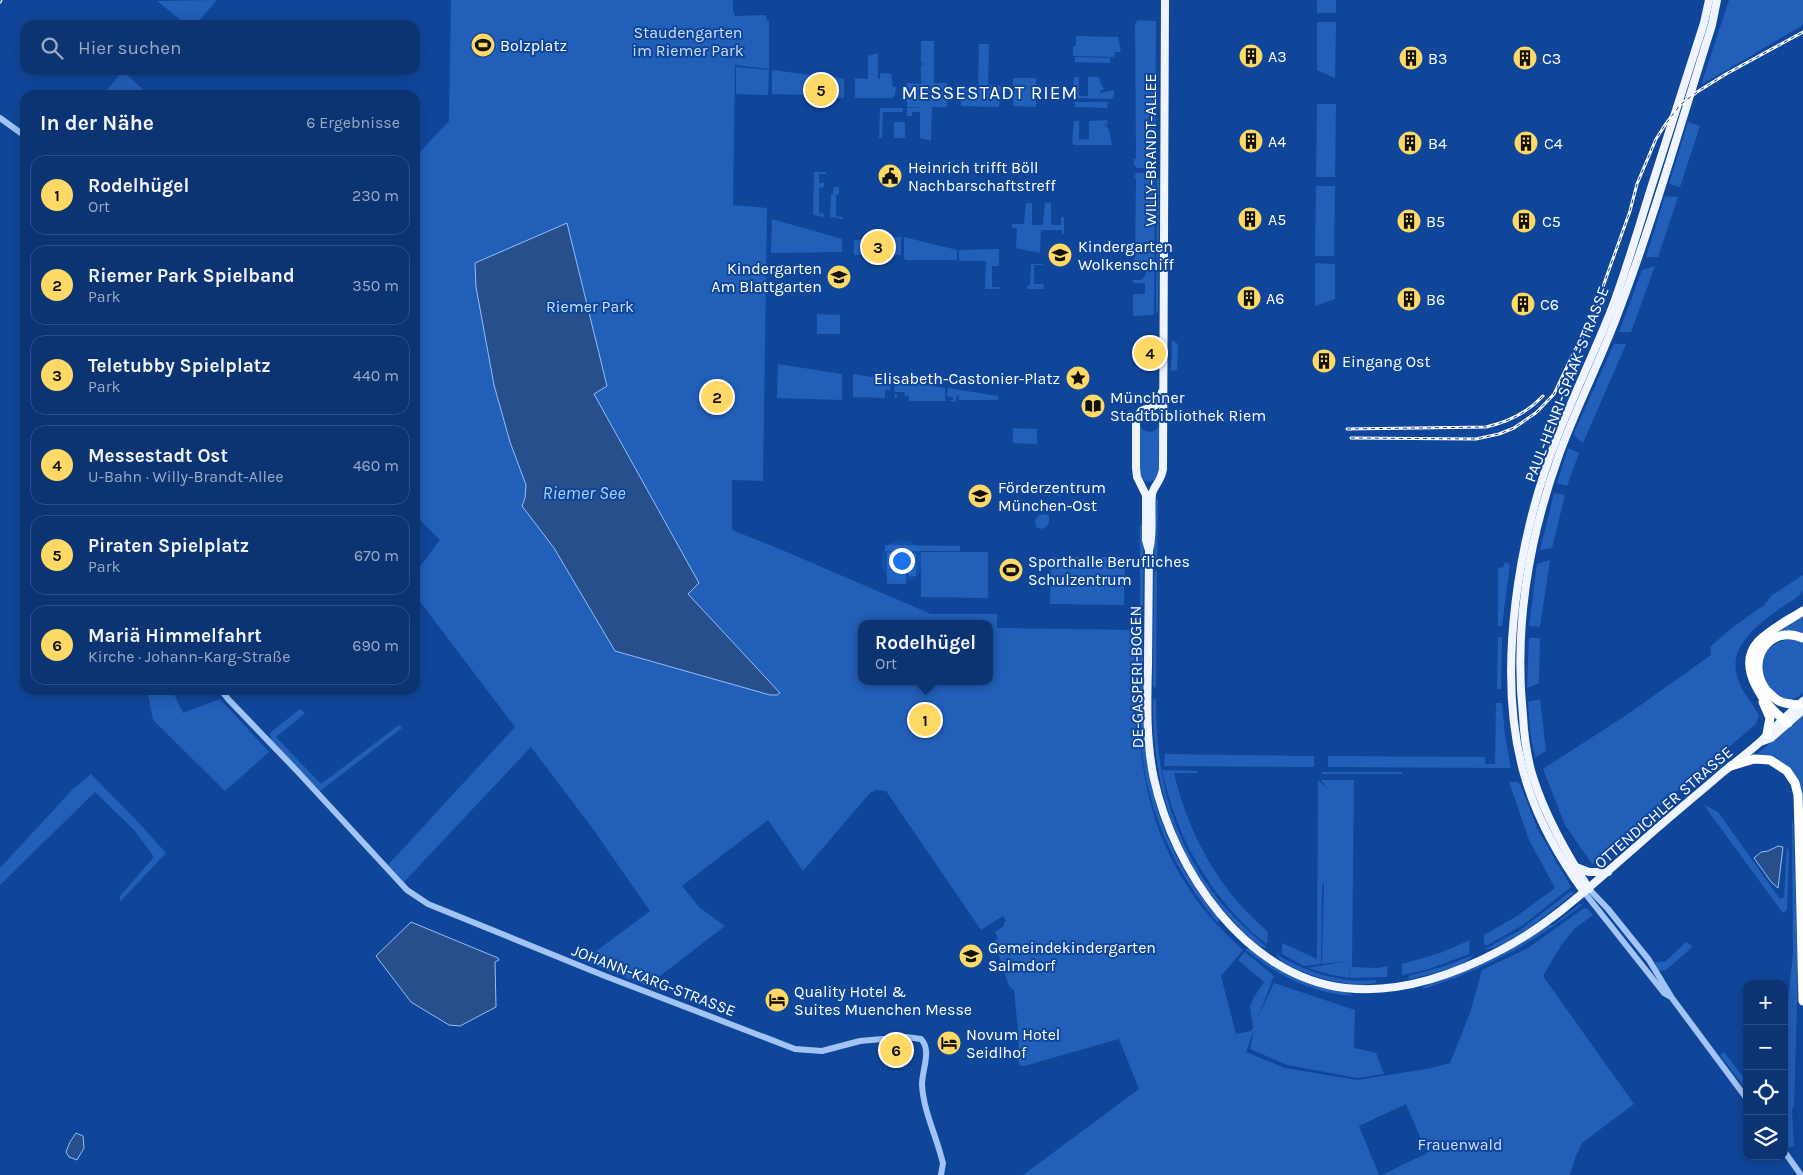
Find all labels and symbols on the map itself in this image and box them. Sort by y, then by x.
park label: Staudengarten im Riemer Park [632,23,744,60]
sports icon: Bolzplatz [470,32,496,58]
place label: Bolzplatz [500,36,567,55]
building icon: A3 [1238,43,1264,69]
building icon: B3 [1398,45,1424,71]
building icon: C3 [1512,45,1538,71]
place label: A3 [1268,47,1287,66]
place label: B3 [1428,49,1447,68]
place label: C3 [1542,49,1561,68]
pin: 5 [805,71,837,109]
street label: WILLY-BRANDT-ALLEE [1141,73,1160,227]
district label: MESSESTADT RIEM [902,82,1078,104]
building icon: A4 [1238,128,1264,154]
building icon: B4 [1397,130,1423,156]
building icon: C4 [1513,130,1539,156]
place label: A4 [1268,132,1286,151]
place label: B4 [1428,134,1447,153]
place label: C4 [1544,134,1563,153]
place label: Heinrich trifft Böll Nachbarschaftstreff [908,158,1056,195]
public building icon: Heinrich trifft Böll Nachbarschaftstreff [877,163,903,189]
building icon: A5 [1237,206,1263,232]
building icon: B5 [1396,208,1422,234]
building icon: C5 [1511,208,1537,234]
place label: A5 [1268,210,1286,229]
place label: B5 [1426,212,1445,231]
place label: C5 [1542,212,1561,231]
pin: 3 [862,228,894,266]
place label: Kindergarten Wolkenschiff [1078,237,1174,274]
school or university icon: Kindergarten Wolkenschiff [1047,242,1073,268]
place label: Kindergarten Am Blattgarten [711,259,822,296]
school or university icon: Kindergarten Am Blattgarten [826,264,852,290]
street label: PAUL-HENRI-SPAAK-STRASSE [1520,284,1613,485]
building icon: A6 [1236,285,1262,311]
building icon: B6 [1396,286,1422,312]
place label: A6 [1266,289,1284,308]
place label: B6 [1426,290,1445,309]
building icon: C6 [1510,291,1536,317]
place label: C6 [1540,295,1559,314]
park label: Riemer Park [546,297,634,316]
pin: 4 [1134,334,1166,372]
building icon: Eingang Ost [1311,348,1337,374]
place label: Eingang Ost [1342,352,1431,371]
place icon: Elisabeth-Castonier-Platz [1065,365,1091,391]
place label: Elisabeth-Castonier-Platz [874,369,1060,388]
pin: 2 [701,378,733,416]
place label: Münchner Stadtbibliothek Riem [1110,388,1266,425]
library icon: Münchner Stadtbibliothek Riem [1080,393,1106,419]
place label: Förderzentrum München-Ost [998,478,1106,515]
water label: Riemer See [542,482,626,504]
school or university icon: Förderzentrum München-Ost [967,483,993,509]
your location [889,548,915,574]
place label: Sporthalle Berufliches Schulzentrum [1028,552,1190,589]
sports icon: Sporthalle Berufliches Schulzentrum [998,557,1024,583]
street label: DE-GASPERI-BOGEN [1126,606,1147,748]
pin: 1 [909,701,941,739]
street label: OTTENDICHLER STRASSE [1590,742,1736,873]
place label: Gemeindekindergarten Salmdorf [988,938,1156,975]
street label: JOHANN-KARG-STRASSE [569,940,738,1020]
school or university icon: Gemeindekindergarten Salmdorf [958,943,984,969]
place label: Quality Hotel & Suites Muenchen Messe [794,982,972,1019]
hotel icon: Quality Hotel & Suites Muenchen Messe [764,987,790,1013]
place label: Novum Hotel Seidlhof [966,1025,1060,1062]
hotel icon: Novum Hotel Seidlhof [936,1030,962,1056]
pin: 6 [880,1031,912,1069]
park label: Frauenwald [1418,1135,1502,1154]

